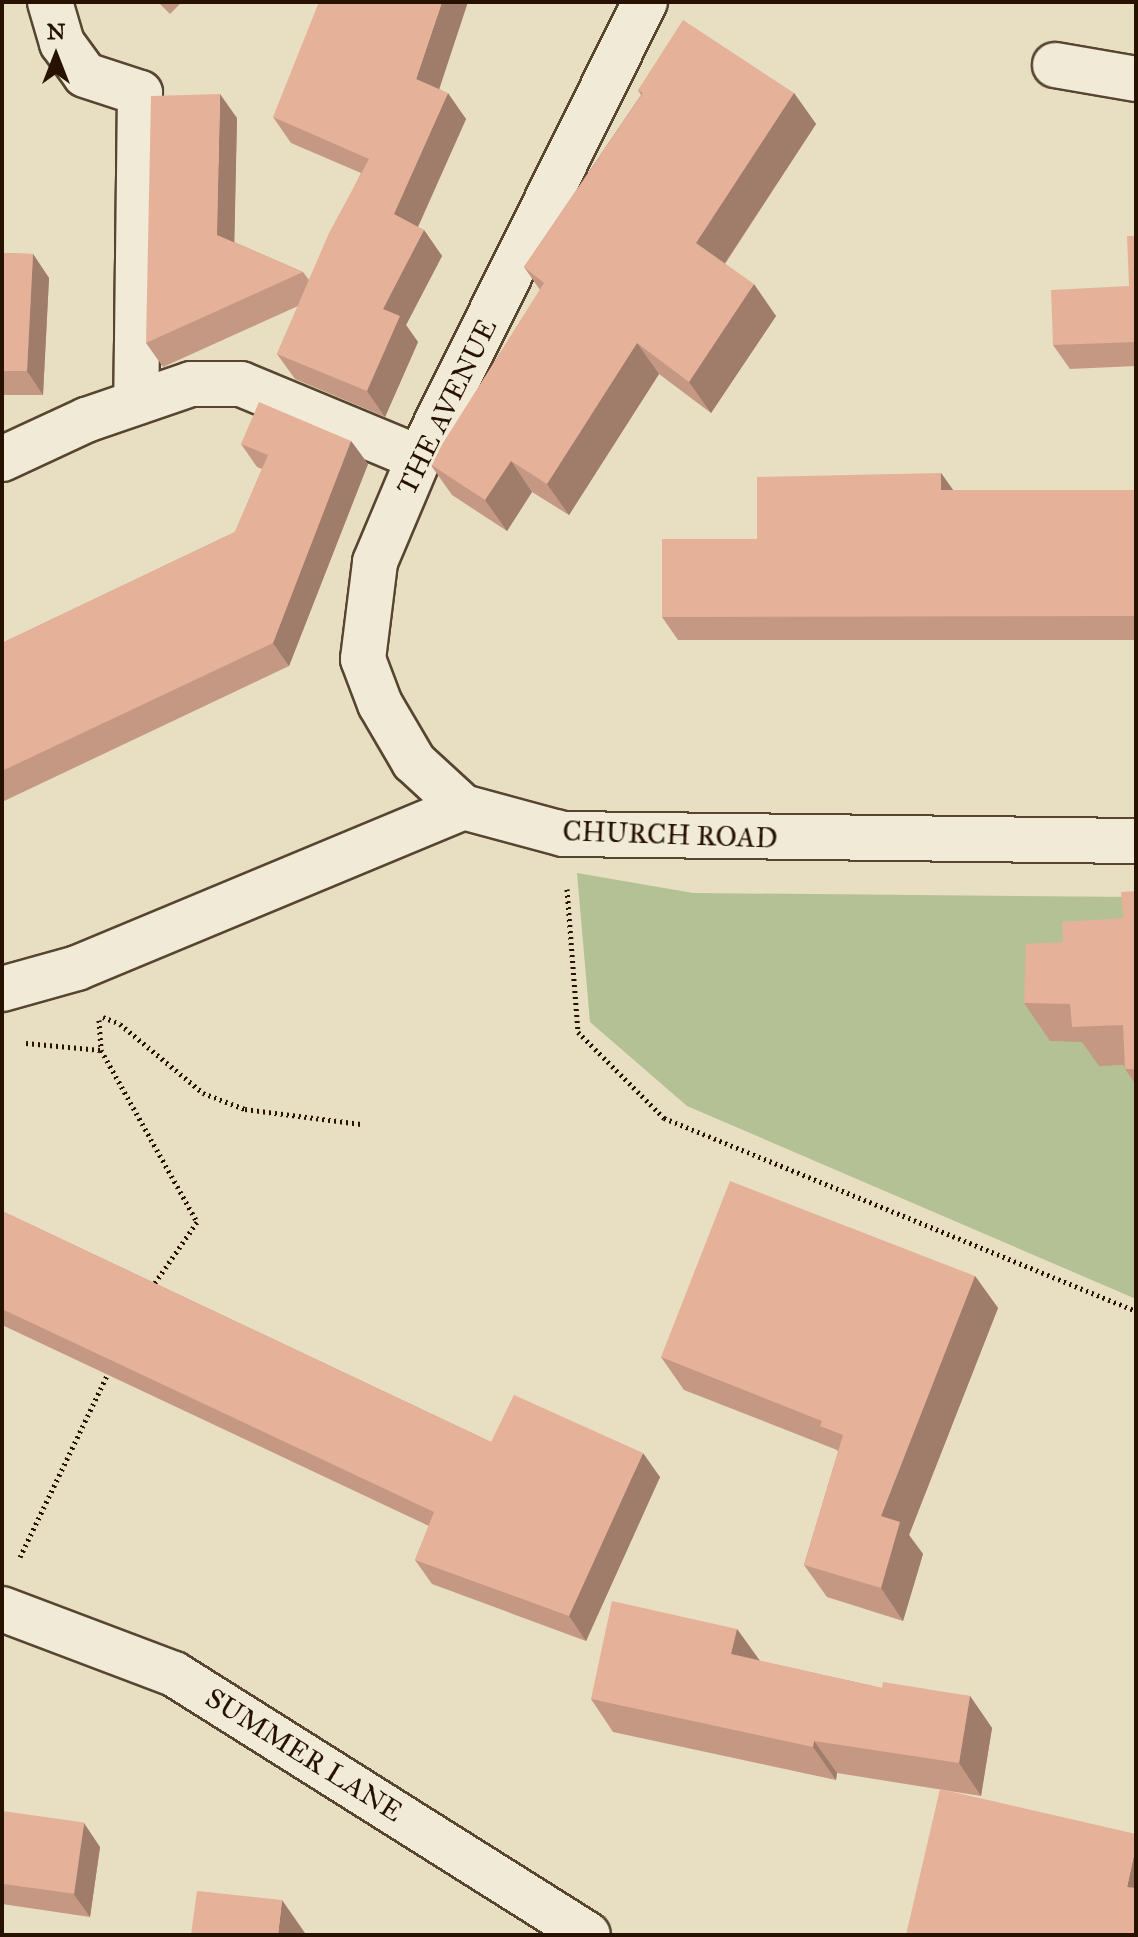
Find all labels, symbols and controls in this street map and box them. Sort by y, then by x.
north arrow [16,16,96,96]
text: N [47,18,65,45]
street label: THE AVENUE [390,313,504,501]
street label: CHURCH ROAD [562,814,778,856]
street label: SUMMER LANE [199,1681,409,1829]

